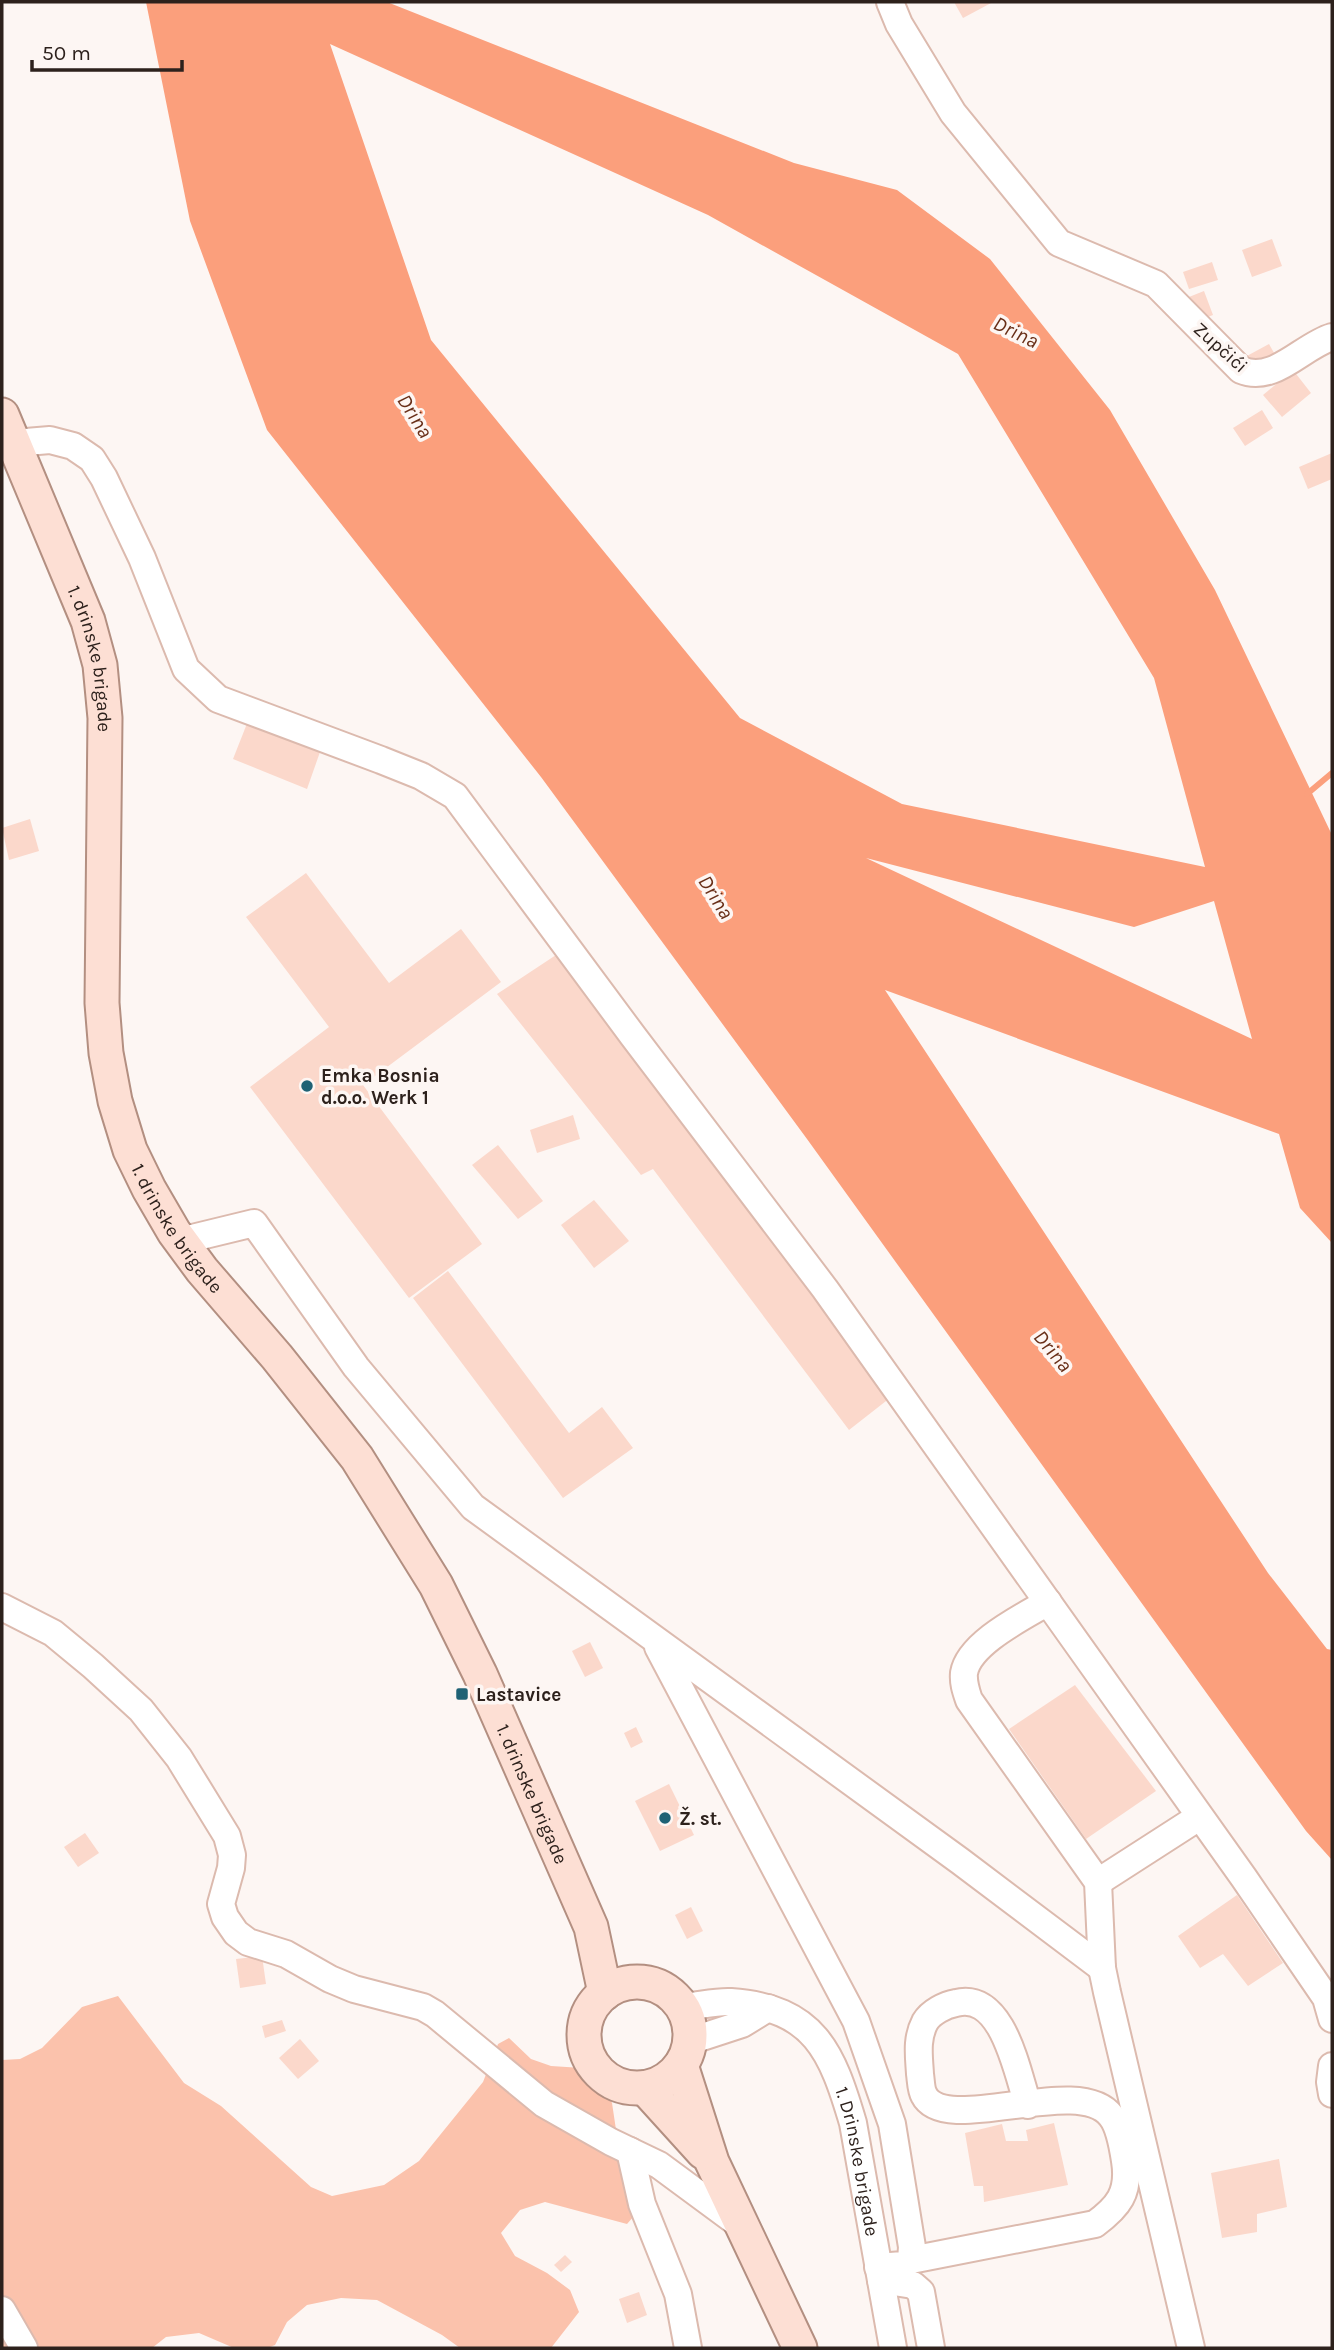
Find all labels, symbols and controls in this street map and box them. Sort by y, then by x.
scale bar [32,28,182,72]
text: 50 m [42,41,91,65]
water label: Drina [989,311,1043,353]
street label: Zupčići [1189,318,1252,378]
water label: Drina [392,390,438,442]
street label: 1. drinske brigade [62,583,115,732]
water label: Drina [693,871,739,923]
place label: Emka Bosnia d.o.o. Werk 1 [321,1065,440,1109]
marker: Emka Bosnia d.o.o. Werk 1 [299,1078,315,1094]
street label: 1. drinske brigade [126,1160,227,1298]
water label: Drina [1029,1325,1077,1377]
place label: Lastavice [476,1684,561,1706]
marker: Lastavice [454,1686,470,1702]
street label: 1. drinske brigade [491,1721,572,1868]
place label: Ž. st. [679,1806,721,1830]
marker: Ž. st. [657,1810,673,1826]
street label: 1. Drinske brigade [830,2084,883,2238]

